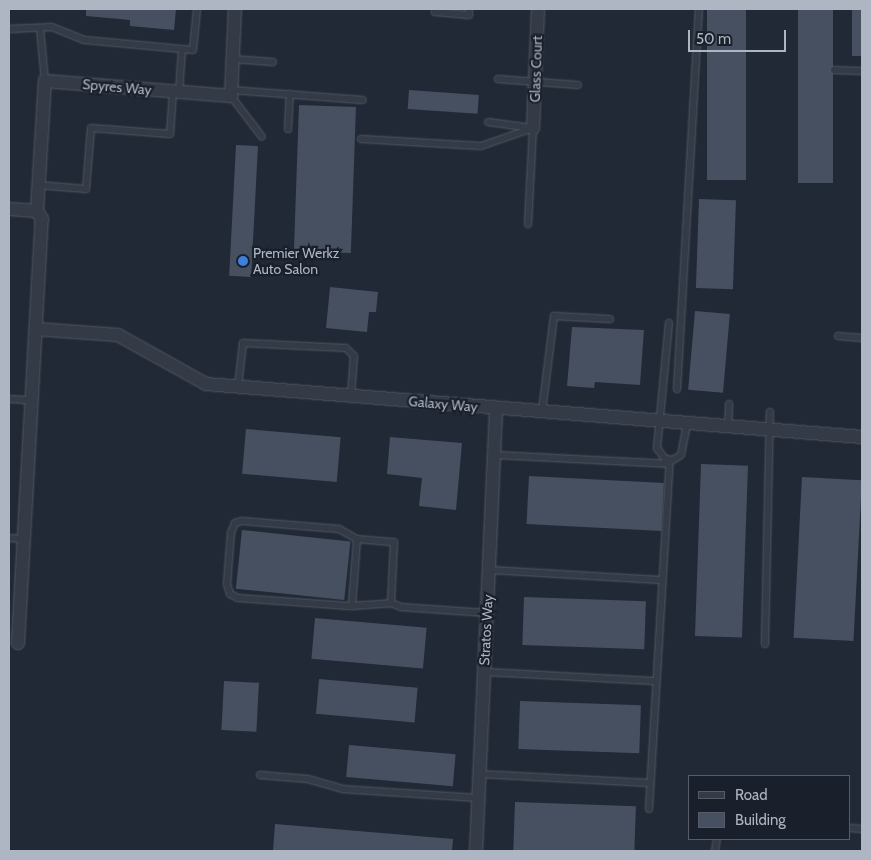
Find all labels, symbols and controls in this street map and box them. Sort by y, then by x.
scale bar [691,20,788,52]
text: 50 m [696,30,731,48]
street label: Glass Court [526,35,546,103]
street label: Spyres Way [82,76,152,98]
place label: Premier Werkz Auto Salon [253,245,339,278]
marker: Premier Werkz Auto Salon [237,255,249,267]
street label: Galaxy Way [408,393,478,415]
street label: Stratos Way [476,594,496,666]
legend [688,775,851,840]
text: Road [735,786,768,804]
text: Building [735,811,786,829]

